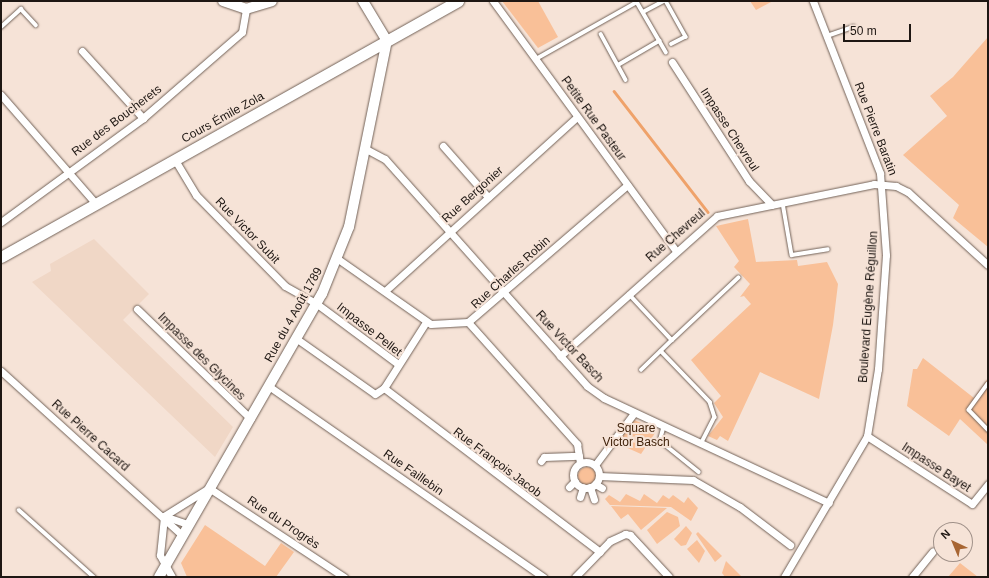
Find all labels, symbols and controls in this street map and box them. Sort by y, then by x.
scale bar [845,16,913,42]
text: 50 m [850,24,877,38]
street label: Petite Rue Pasteur [558,74,628,164]
street label: Rue Pierre Baratin [851,80,899,178]
street label: Rue des Boucherets [69,83,165,159]
street label: Impasse Chevreul [697,86,761,174]
street label: Cours Émile Zola [179,89,267,147]
street label: Rue Bergonier [439,164,507,226]
street label: Rue Victor Subit [212,195,282,267]
street label: Rue Chevreul [644,206,708,266]
street label: Boulevard Eugène Réguillon [857,231,881,383]
street label: Rue Charles Robin [469,234,553,312]
street label: Rue du 4 Août 1789 [262,265,326,365]
street label: Impasse Pellet [334,300,404,360]
street label: Rue Victor Basch [532,308,606,386]
street label: Impasse des Glycines [154,310,248,404]
street label: Rue Pierre Cacard [48,397,132,475]
park label: Square Victor Basch [602,422,670,450]
street label: Rue François Jacob [450,425,544,501]
street label: Impasse Bayet [899,440,973,496]
street label: Rue Faillebin [380,447,446,499]
street label: Rue du Progrès [244,494,322,552]
north arrow [933,522,973,562]
text: N [938,527,952,541]

